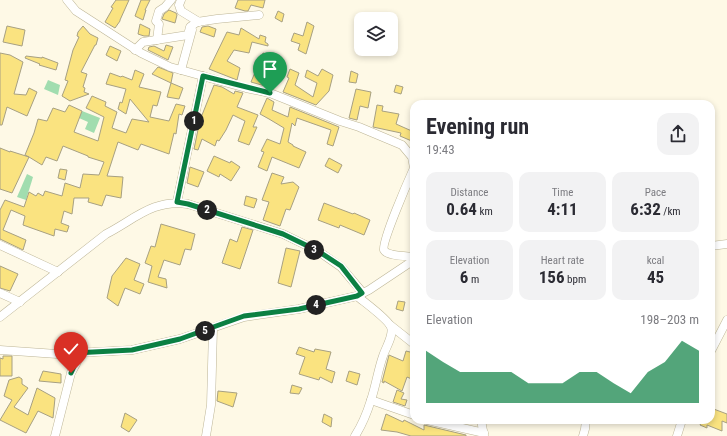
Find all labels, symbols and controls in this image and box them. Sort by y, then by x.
map controls [354,12,398,56]
button: layers [354,12,398,56]
pin [253,52,287,93]
icon: arrive [259,58,281,80]
pin: 1 [184,111,204,131]
button: share [657,113,699,155]
text: 1 [191,114,197,127]
text: Evening run [426,114,529,139]
text: 19:43 [426,142,455,157]
text: Distance [451,186,488,199]
text: Time [552,186,573,199]
text: Pace [645,186,666,199]
text: 0.64 [446,199,477,219]
text: 4:11 [547,199,578,219]
text: 6:32 [630,199,661,219]
pin: 2 [197,200,217,220]
text: 2 [204,203,210,216]
text: km [477,205,493,218]
text: /km [661,205,681,218]
pin: 3 [304,240,324,260]
text: 3 [311,243,317,256]
text: Elevation [450,254,489,267]
text: Heart rate [541,254,584,267]
text: kcal [647,254,664,267]
text: 6 [460,267,468,287]
text: 156 [539,267,565,287]
text: 45 [647,267,664,287]
text: m [468,273,479,286]
text: bpm [565,273,586,286]
pin: 4 [306,295,326,315]
text: 4 [313,298,319,311]
text: Elevation [426,312,473,327]
text: 198–203 m [640,312,699,327]
pin: 5 [195,321,215,341]
text: 5 [202,324,208,337]
pin [54,332,88,373]
icon: check [60,338,82,360]

